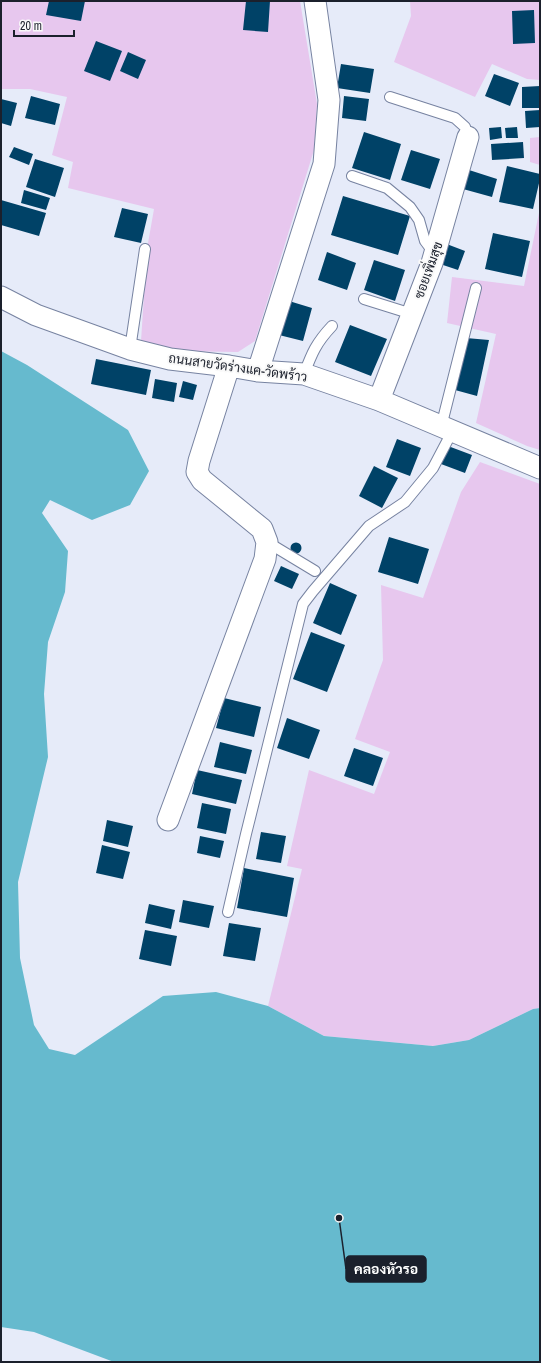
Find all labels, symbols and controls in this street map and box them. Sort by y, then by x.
scale bar [14,12,74,38]
text: 20 m [20,18,42,34]
street label: ซอยเพิ่มสุข [407,238,448,301]
street label: ถนนสายวัดร่างแค-วัดพร้าว [167,348,309,386]
callout: คลองหัวรอ [346,1256,426,1282]
text: คลองหัวรอ [354,1260,418,1278]

